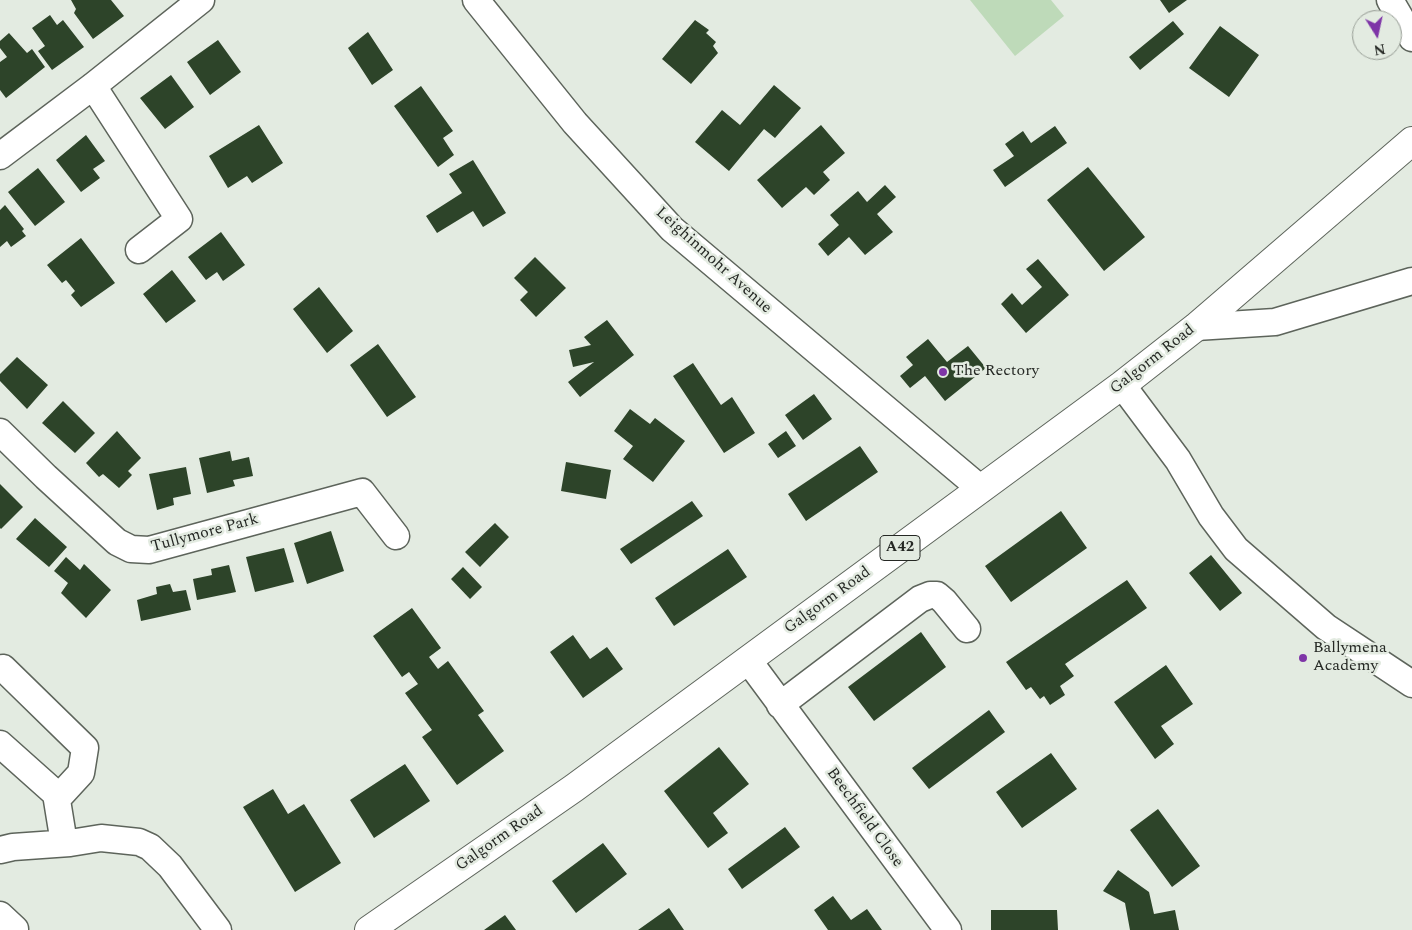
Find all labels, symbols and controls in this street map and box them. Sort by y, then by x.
north arrow [1352,10,1402,60]
text: N [1372,38,1387,61]
street label: Leighinmohr Avenue [651,204,775,318]
street label: Galgorm Road [1107,321,1199,399]
place label: The Rectory [953,362,1039,382]
marker: The Rectory [937,366,949,378]
street label: Tullymore Park [149,510,261,558]
road number: A42 [880,536,920,560]
street label: Galgorm Road [781,563,875,639]
place label: Ballymena Academy [1313,639,1387,677]
marker: Ballymena Academy [1297,652,1309,664]
street label: Beechfield Close [821,764,907,872]
street label: Galgorm Road [453,802,547,876]

